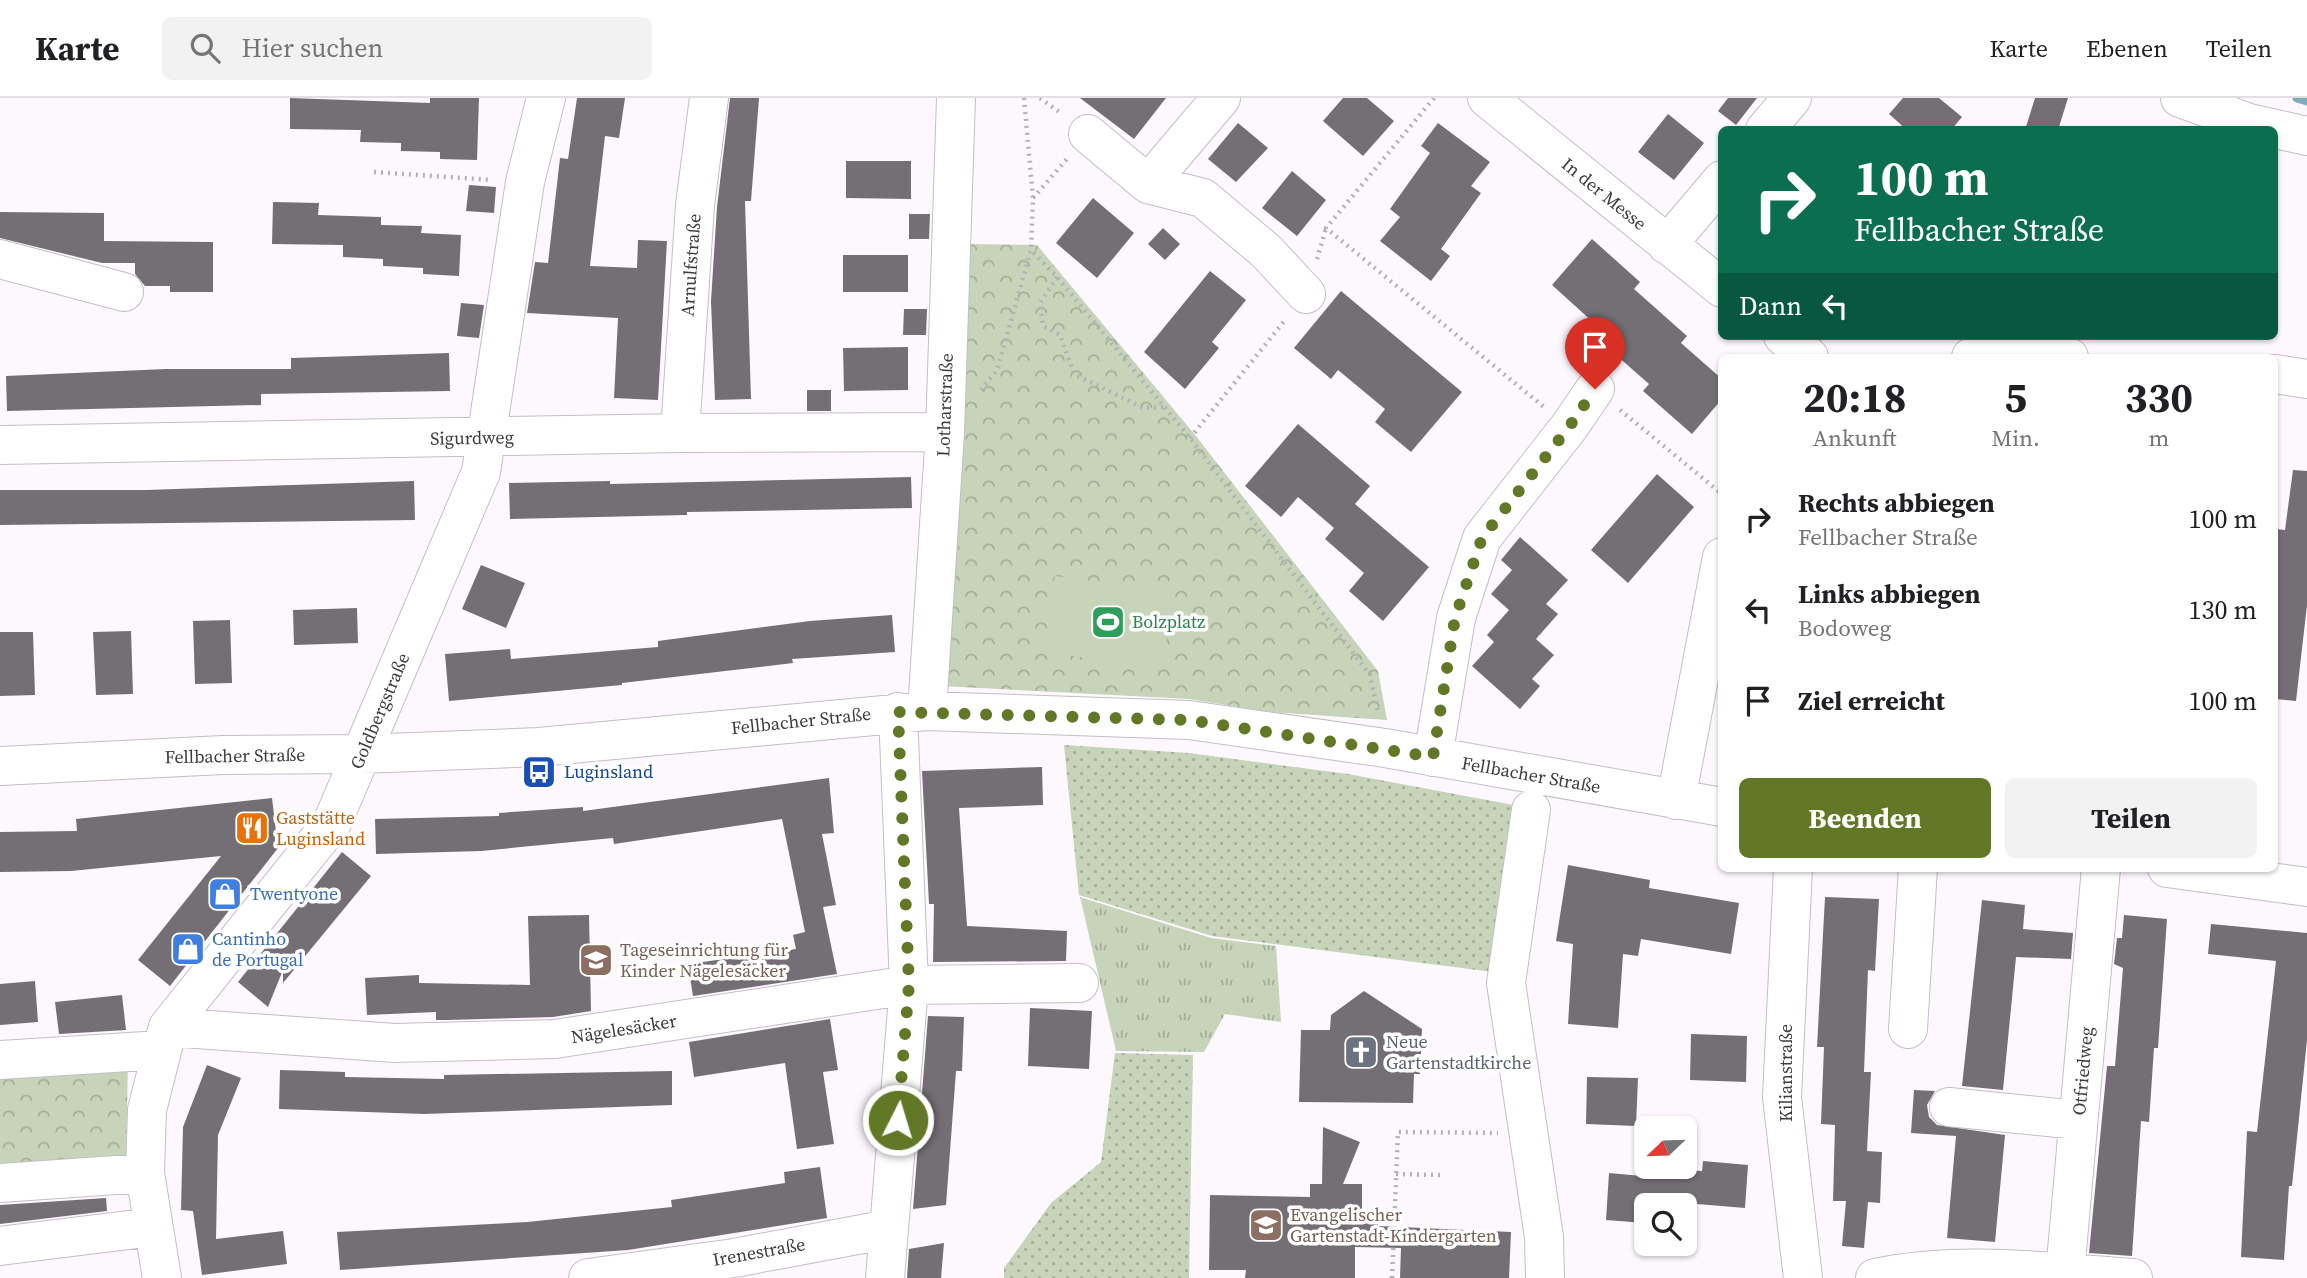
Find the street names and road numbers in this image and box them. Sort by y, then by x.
street label: In der Messe [1556,152,1652,236]
street label: Arnulfstraße [674,213,707,317]
street label: Lotharstraße [930,353,959,457]
street label: Sigurdweg [430,424,514,451]
street label: Goldbergstraße [344,649,415,773]
street label: Fellbacher Straße [730,701,872,740]
street label: Fellbacher Straße [164,742,306,769]
street label: Fellbacher Straße [1460,750,1603,799]
street label: Nägelesäcker [569,1008,679,1049]
street label: Kilianstraße [1773,1024,1798,1122]
street label: Otfriedweg [2066,1026,2099,1116]
street label: Irenestraße [711,1231,807,1272]

